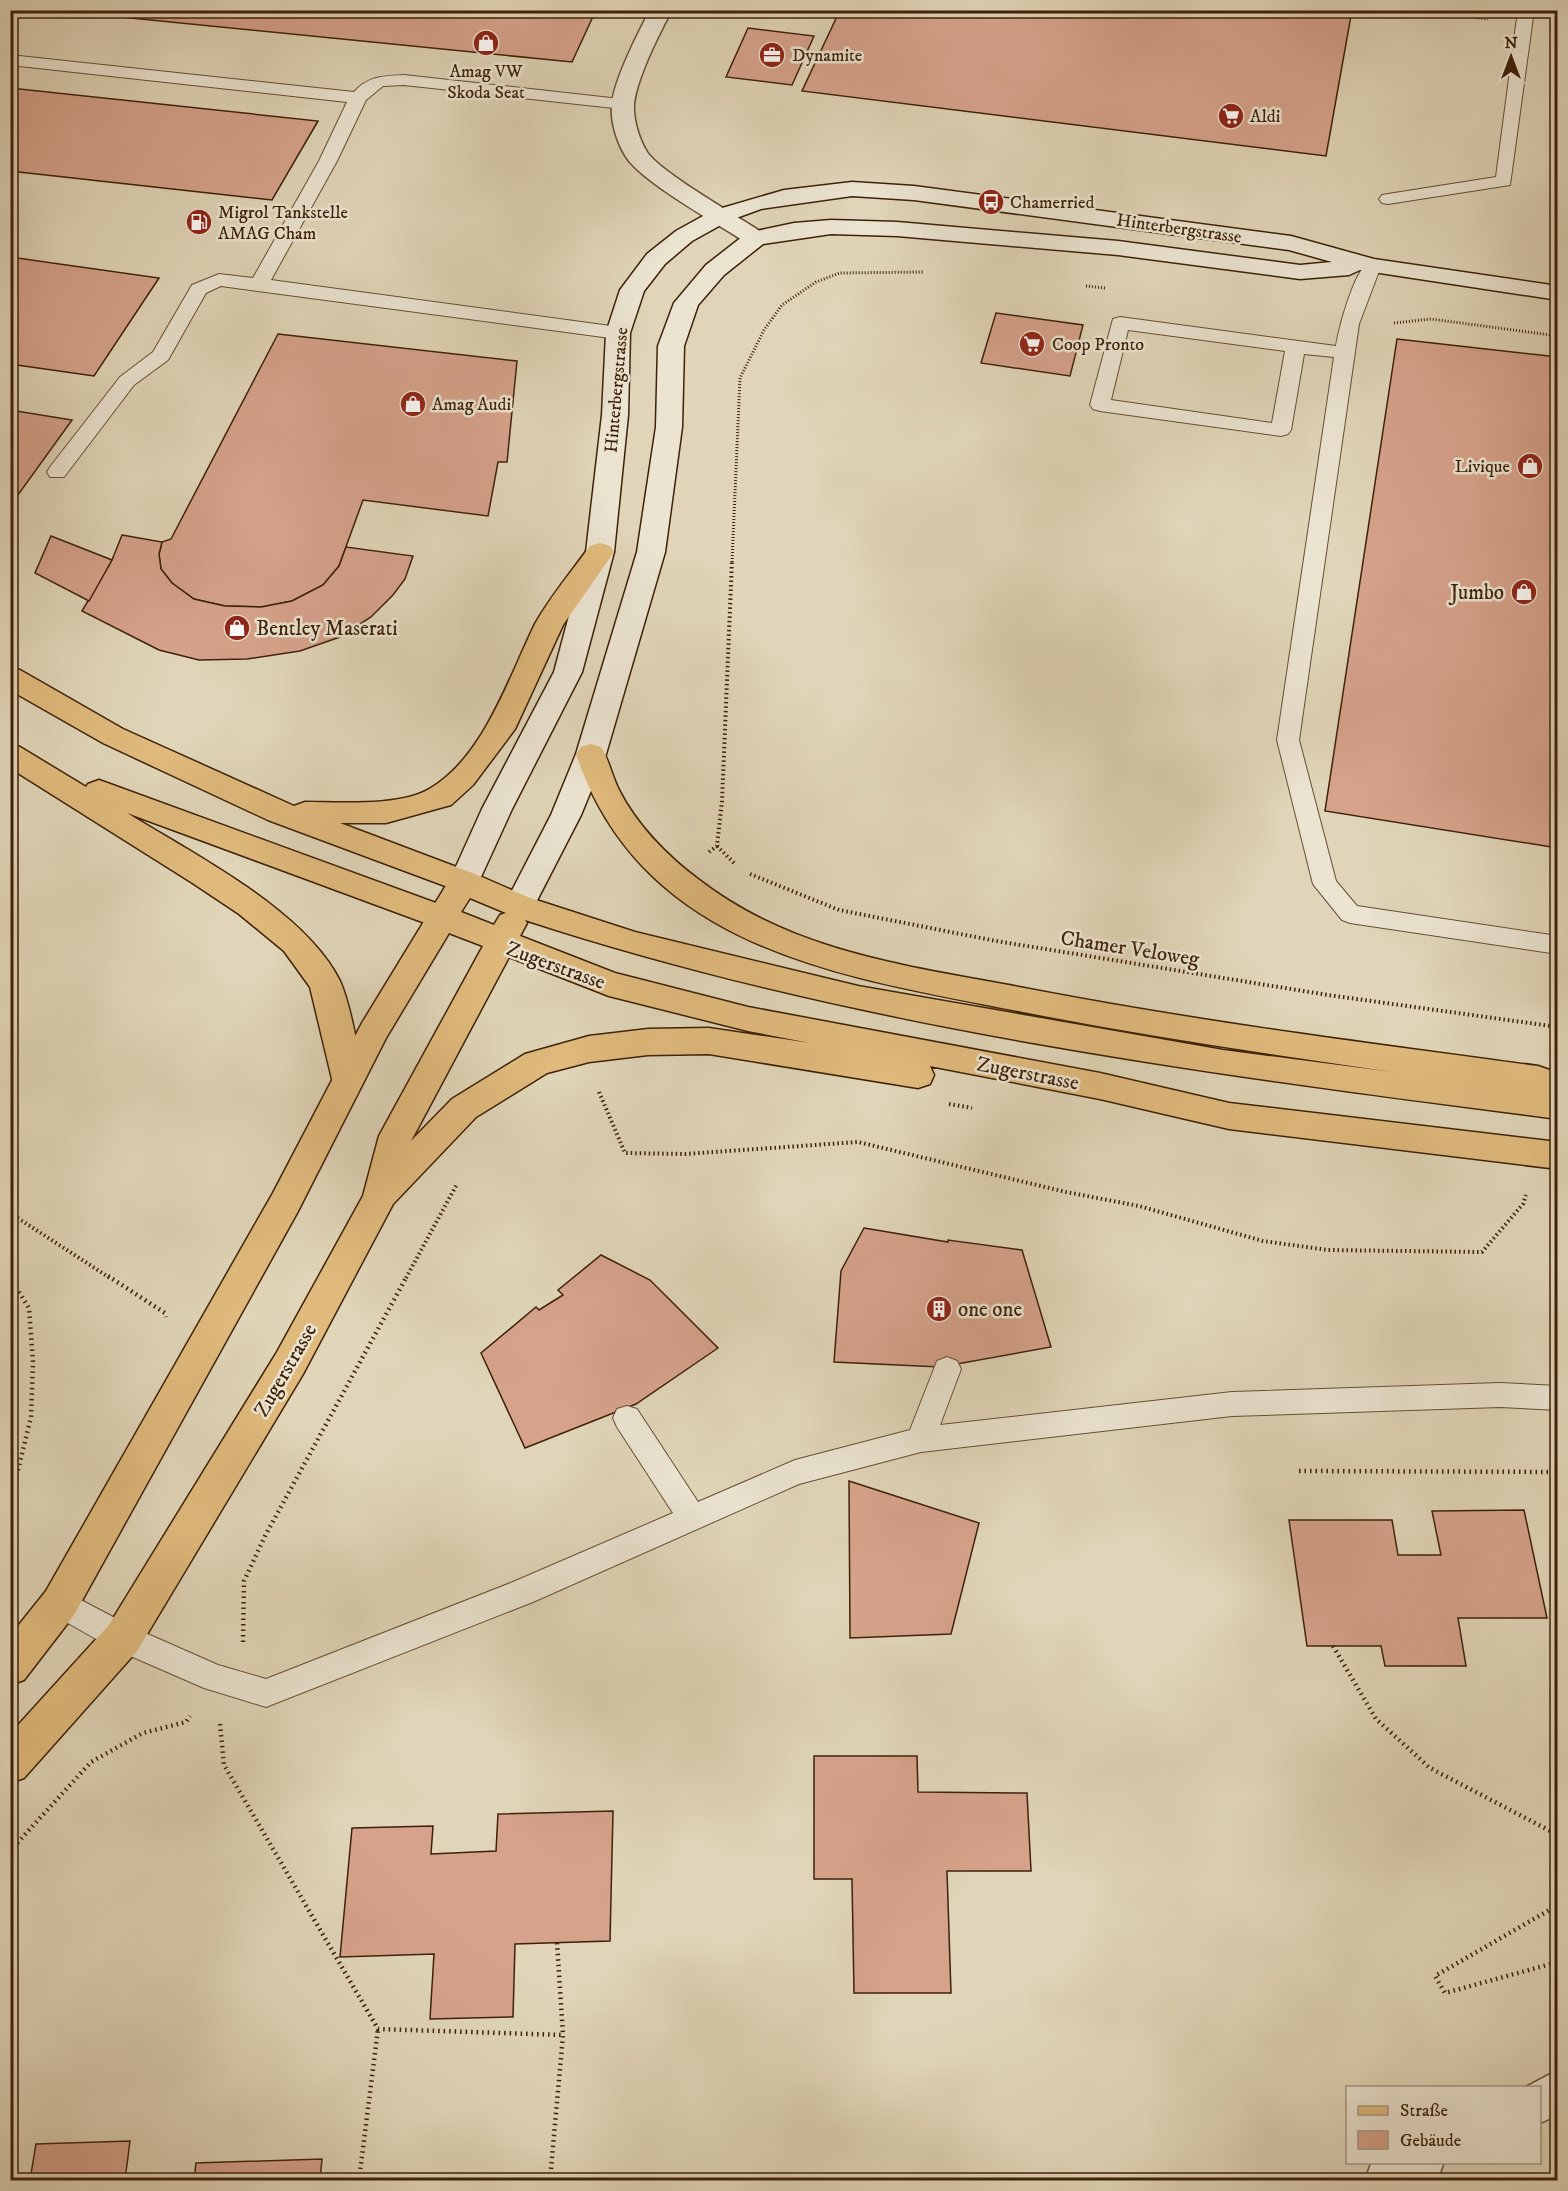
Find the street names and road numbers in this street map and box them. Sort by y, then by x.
street label: Hinterbergstrasse [1115,209,1243,249]
street label: Hinterbergstrasse [601,326,633,454]
street label: Chamer Veloweg [1059,925,1202,973]
street label: Zugerstrasse [503,936,609,996]
street label: Zugerstrasse [974,1051,1081,1097]
street label: Zugerstrasse [249,1319,323,1422]

